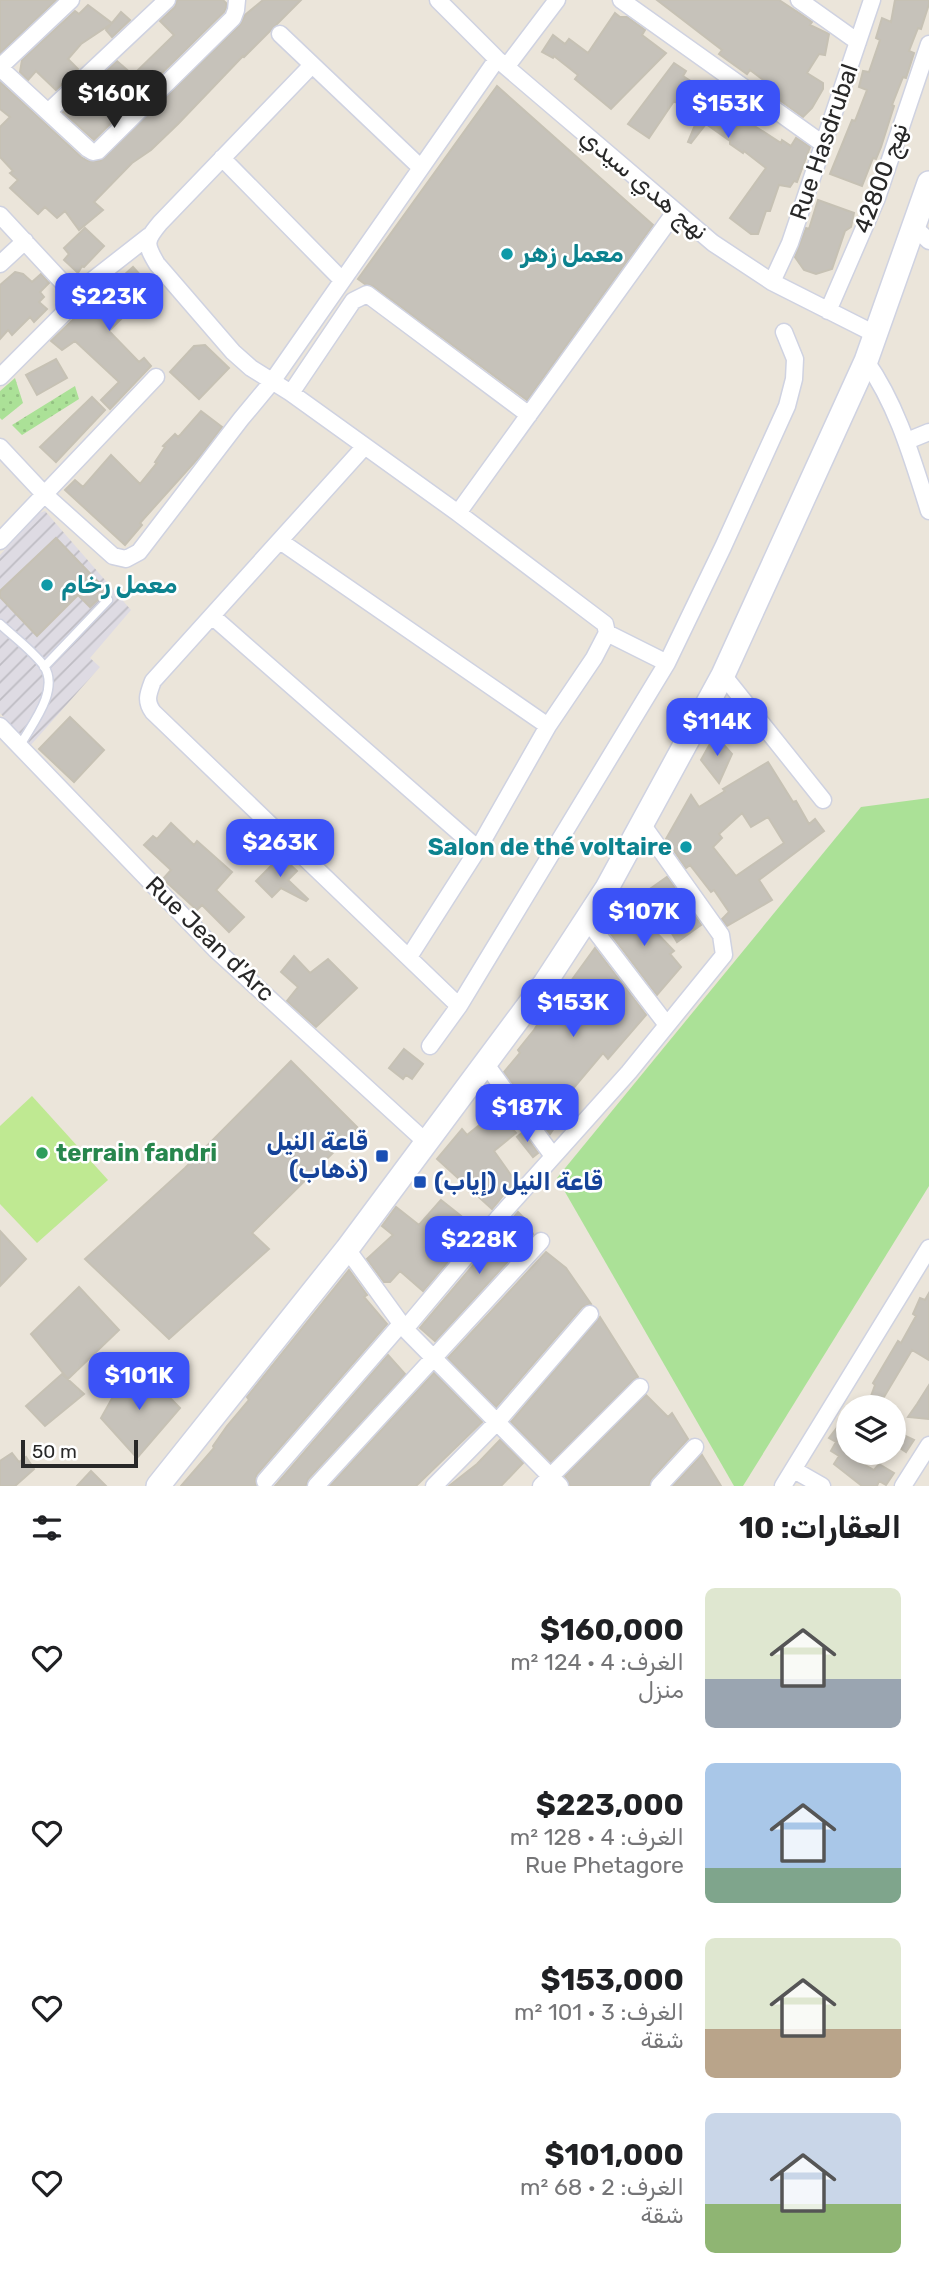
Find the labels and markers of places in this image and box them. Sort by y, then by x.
pin: $160K [65,71,163,130]
pin: $153K [679,80,777,140]
place label: معمل زهر [519,240,624,268]
marker: معمل زهر [499,246,515,262]
pin: $223K [60,274,158,333]
place label: معمل رخام [61,571,178,601]
marker: معمل رخام [39,577,55,593]
pin: $114K [668,698,766,758]
pin: $263K [231,820,329,879]
place label: Salon de thé voltaire [428,833,672,861]
marker: Salon de thé voltaire [678,839,694,855]
pin: $107K [595,888,693,948]
pin: $153K [524,979,622,1039]
pin: $187K [478,1084,576,1144]
place label: قاعة النيل (ذهاب) [267,1128,368,1184]
place label: terrain fandri [56,1139,217,1167]
marker: terrain fandri [34,1145,50,1161]
marker: قاعة النيل (ذهاب) [374,1148,390,1164]
place label: قاعة النيل (إياب) [434,1168,603,1196]
marker: قاعة النيل (إياب) [412,1174,428,1190]
pin: $228K [430,1216,528,1276]
pin: $101K [90,1352,188,1412]

